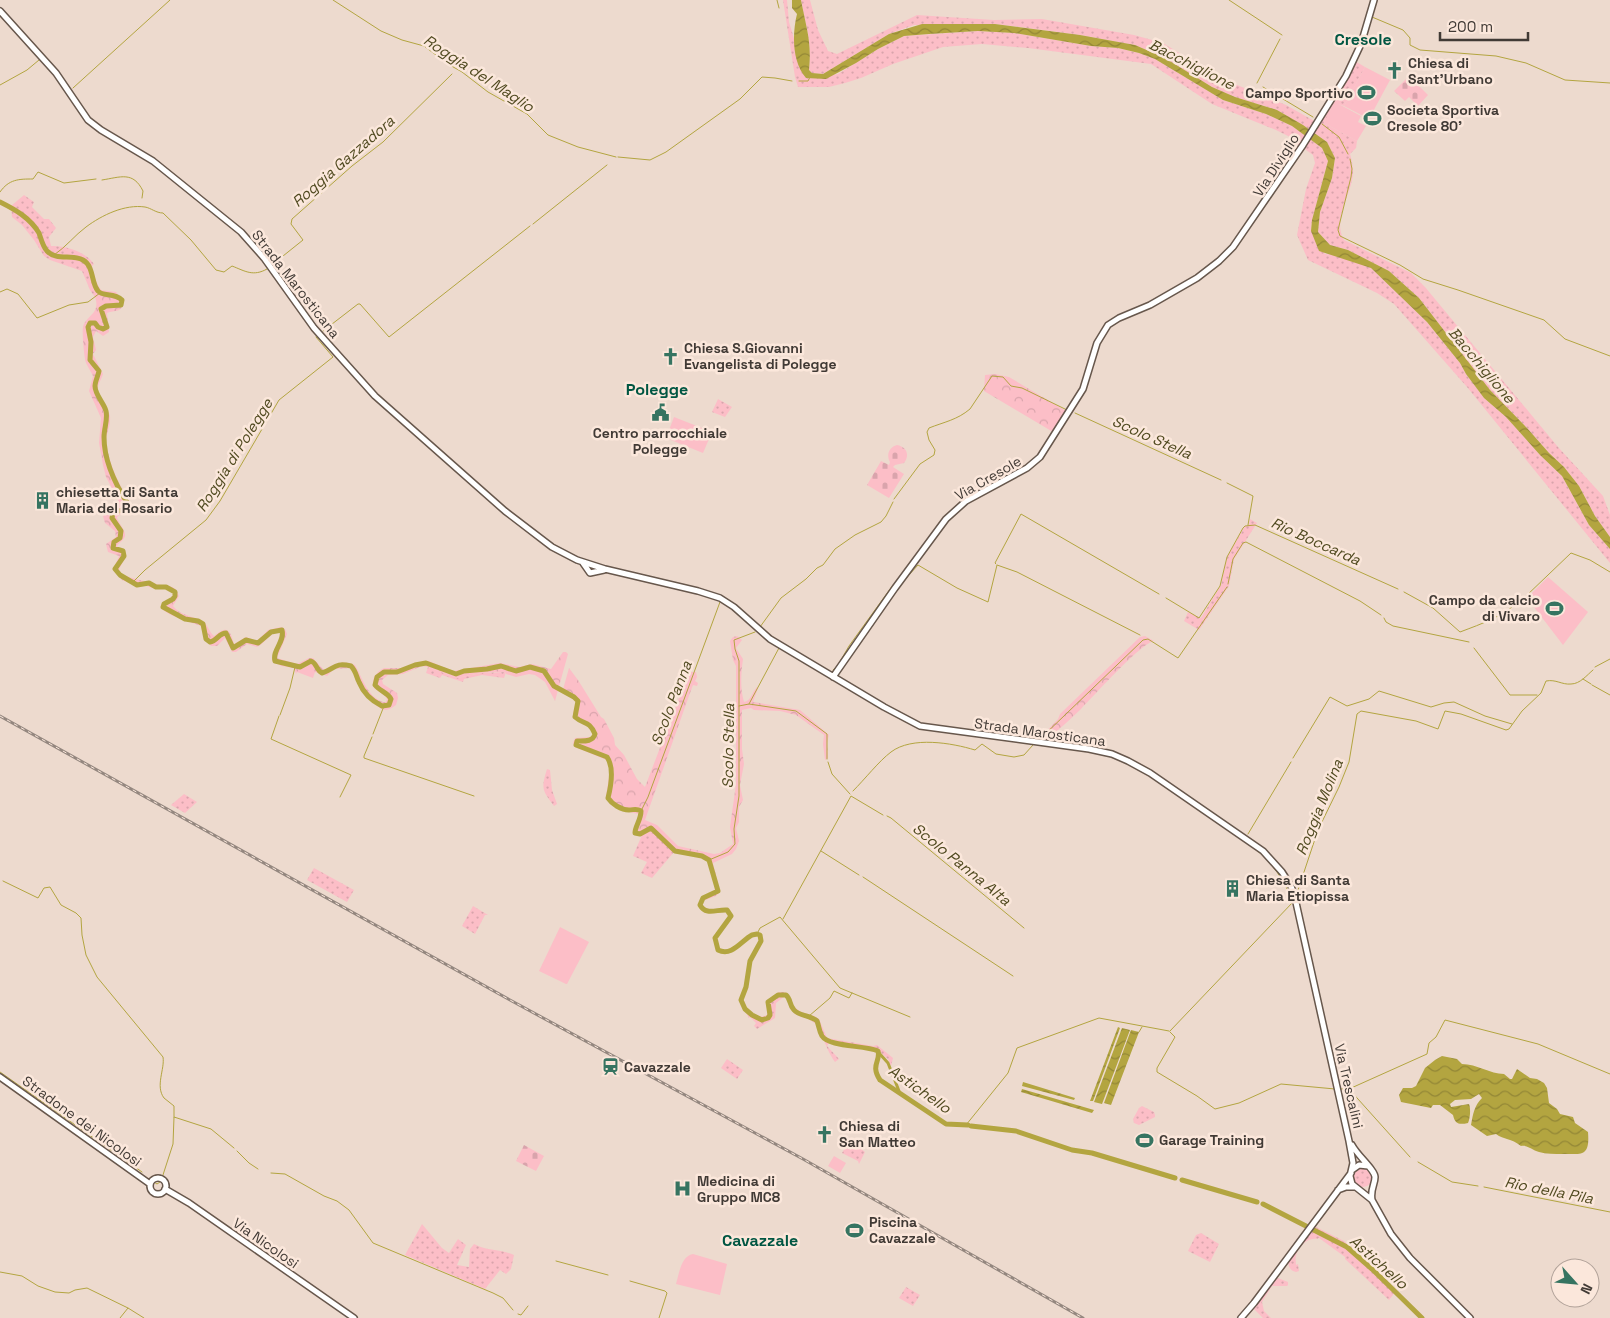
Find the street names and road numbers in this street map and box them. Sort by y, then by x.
street label: Via Diviglio [1249,130,1303,200]
street label: Strada Marosticana [248,226,344,342]
street label: Via Cresole [952,452,1024,504]
street label: Strada Marosticana [973,714,1107,750]
street label: Via Trescalini [1330,1042,1368,1130]
street label: Stradone dei Nicolosi [19,1072,145,1170]
street label: Via Nicolosi [230,1214,302,1272]

